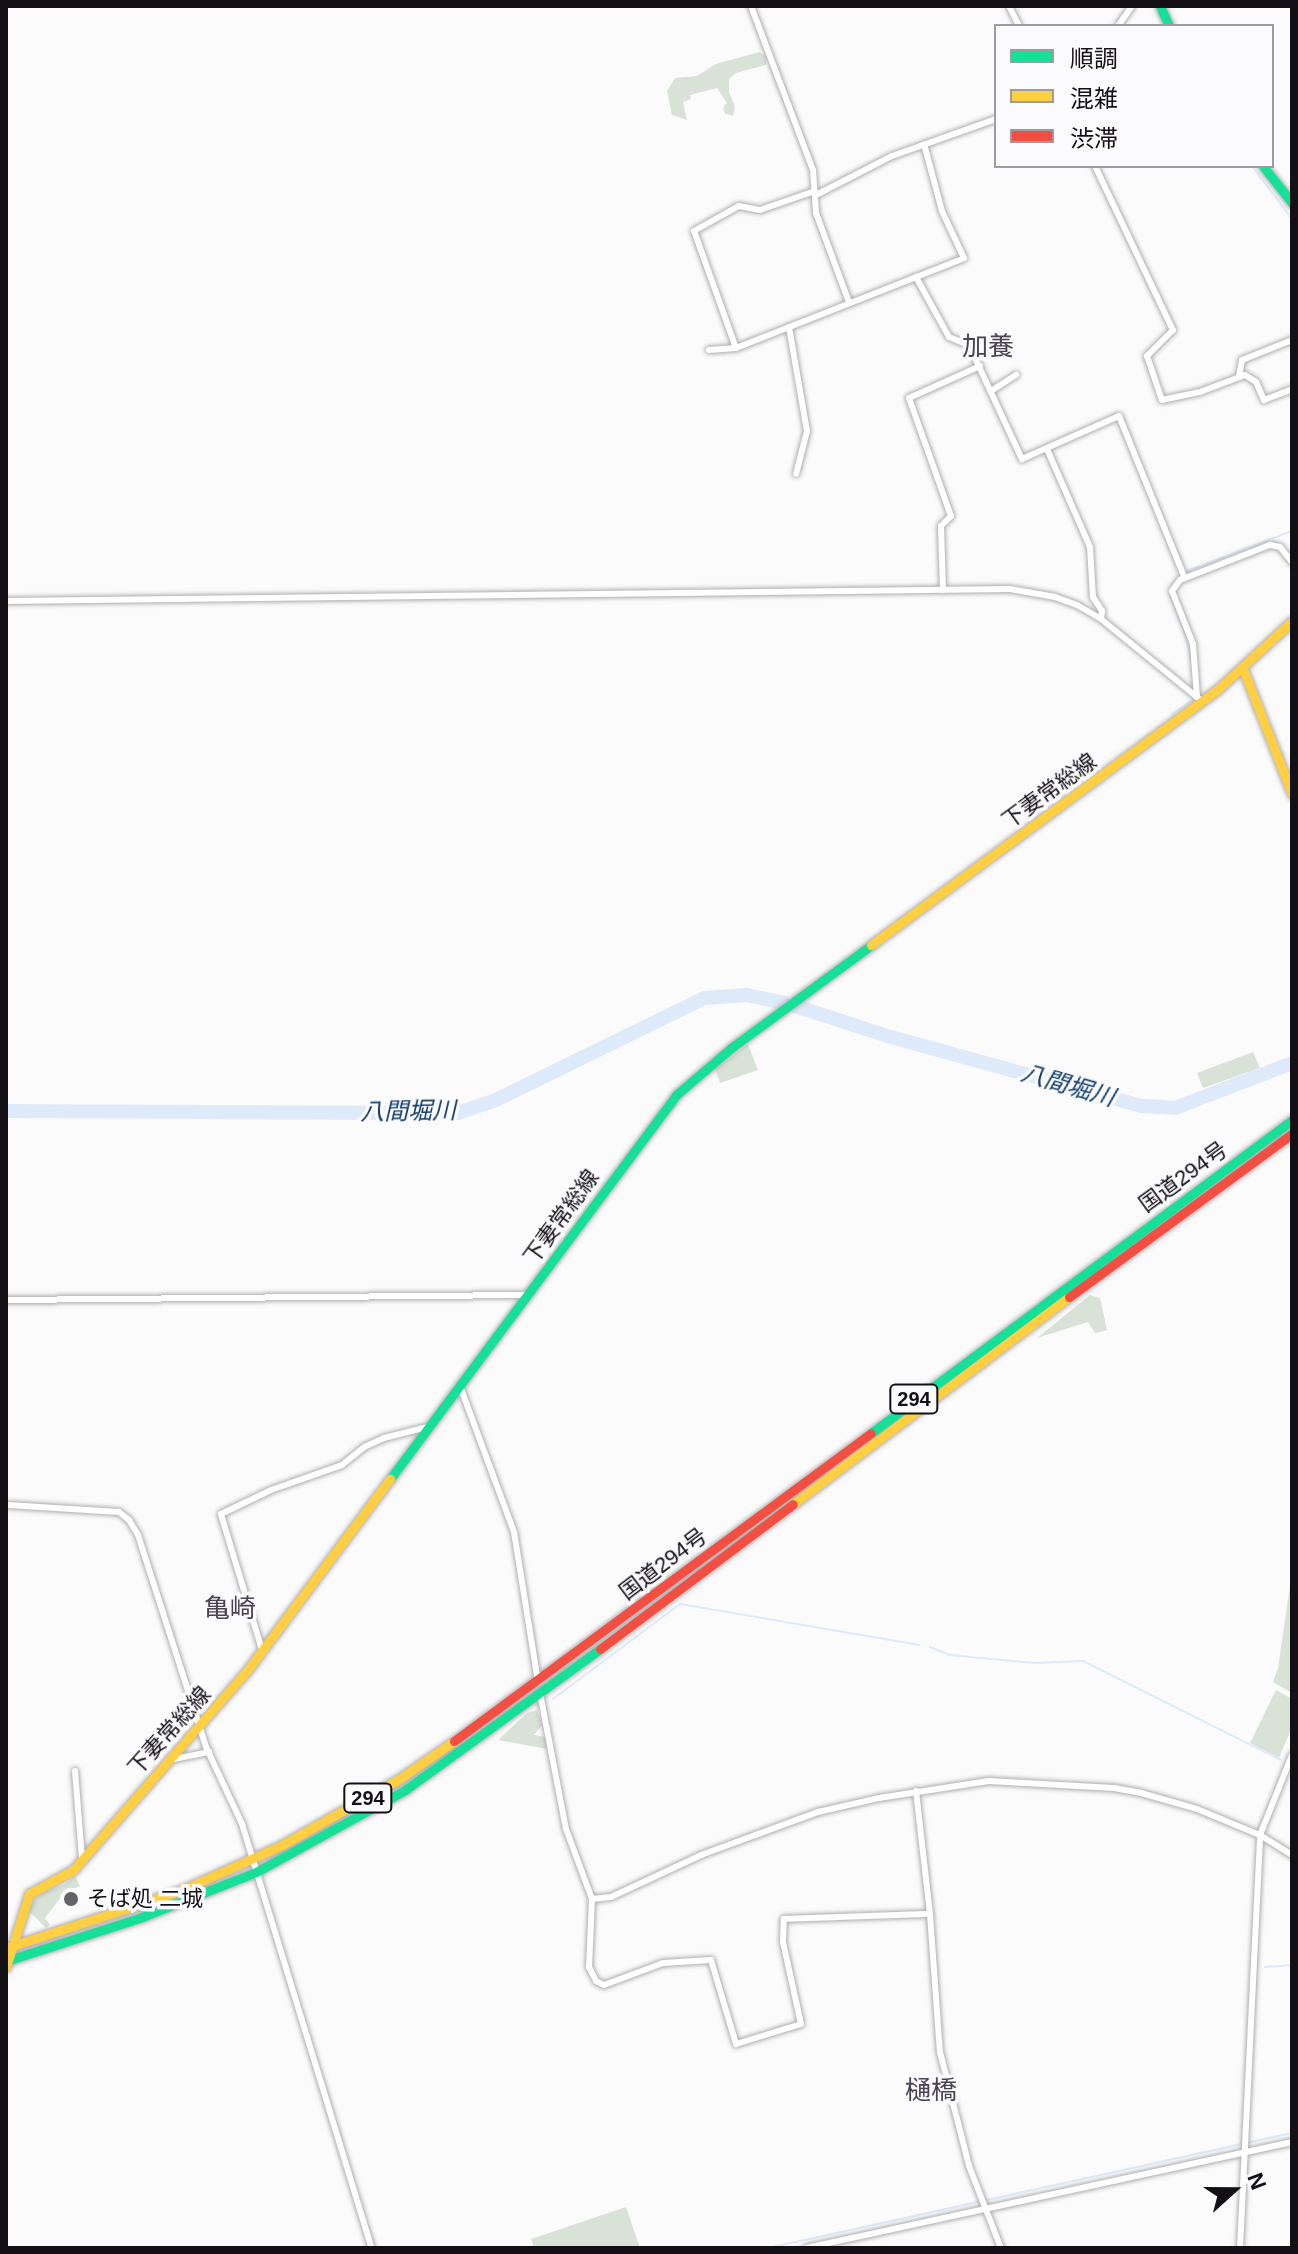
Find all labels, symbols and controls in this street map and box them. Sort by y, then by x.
legend [994,24,1274,168]
text: 順調 [1070,45,1118,72]
text: 混雑 [1070,85,1118,112]
text: 渋滞 [1070,125,1118,152]
district label: 加養 [962,331,1014,363]
street label: 下妻常総線 [997,748,1101,834]
water label: 八間堀川 [1018,1058,1118,1112]
water label: 八間堀川 [360,1096,456,1126]
street label: 国道294号 [1134,1136,1232,1218]
street label: 下妻常総線 [518,1165,604,1269]
road number: 294 [888,1383,940,1415]
street label: 国道294号 [614,1523,712,1605]
district label: 亀崎 [204,1593,256,1625]
street label: 下妻常総線 [122,1681,216,1781]
road number: 294 [342,1782,394,1814]
place label: そば処 二城 [87,1886,203,1912]
marker: そば処 二城 [62,1890,80,1908]
district label: 樋橋 [905,2075,957,2107]
north arrow [1194,2150,1274,2230]
text: N [1242,2169,1271,2193]

